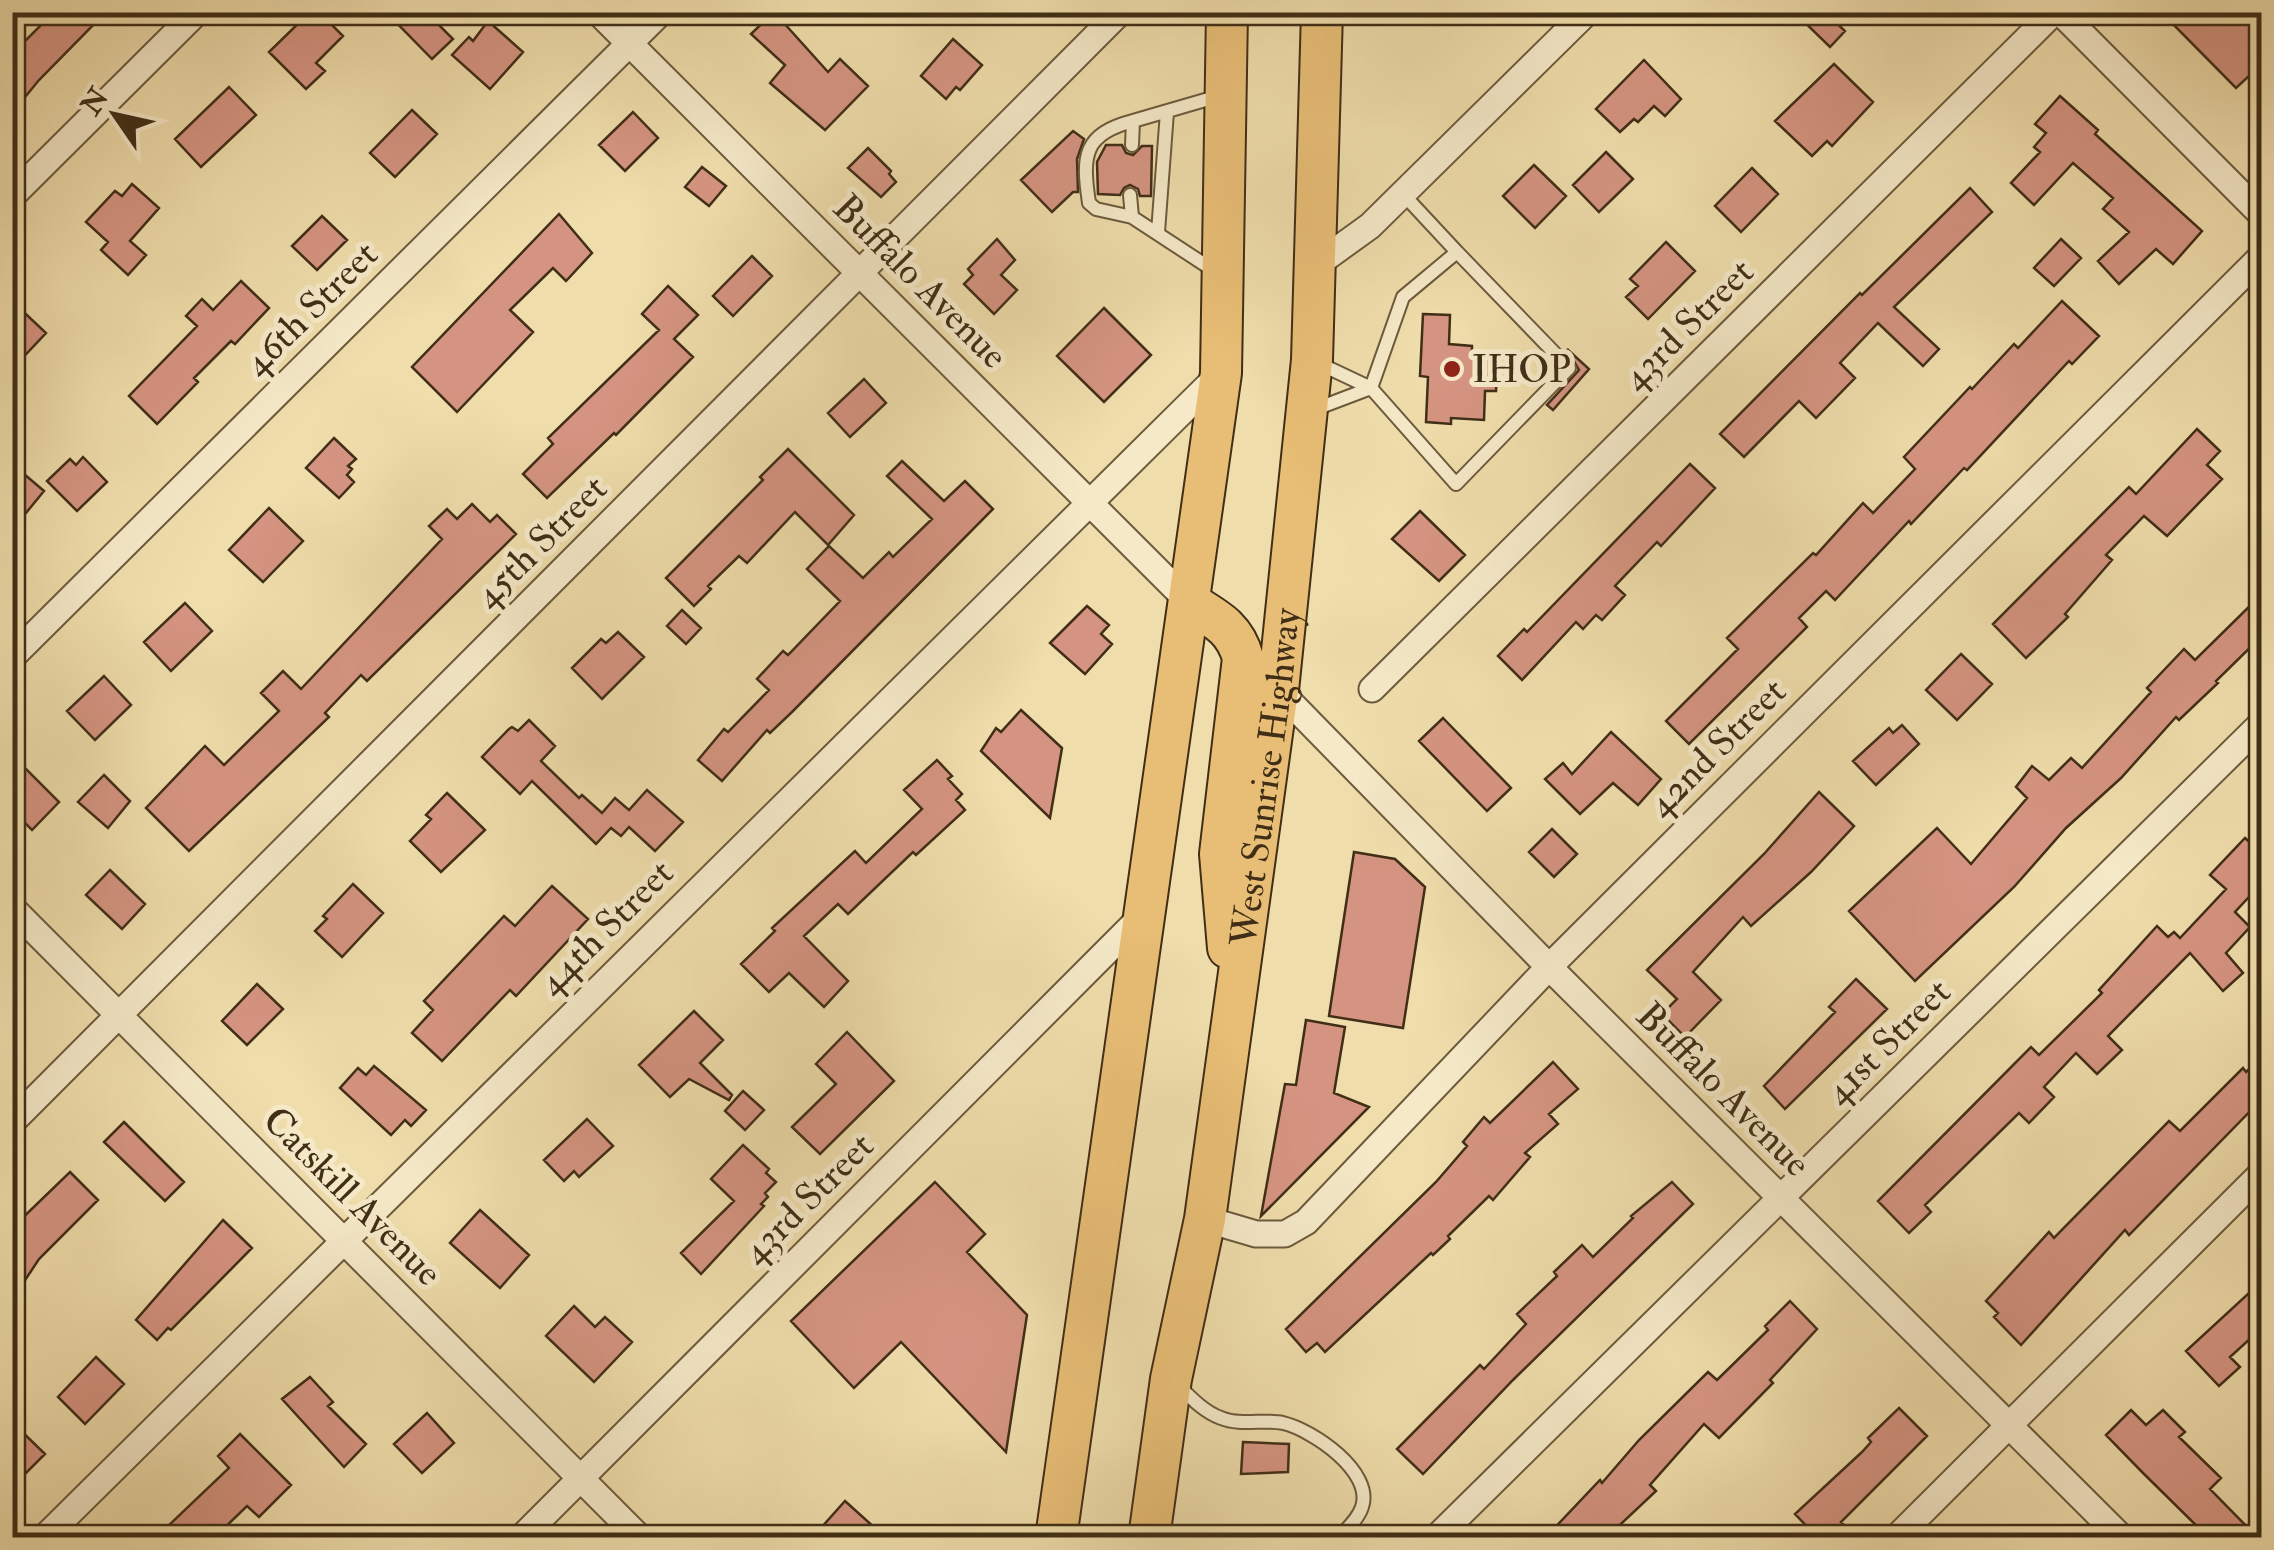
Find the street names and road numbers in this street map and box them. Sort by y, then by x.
street label: Buffalo Avenue [823,184,1018,379]
street label: 46th Street [233,231,388,386]
street label: 43rd Street [1612,249,1764,401]
street label: 45th Street [464,465,617,618]
street label: West Sunrise Highway [1220,605,1311,950]
street label: 42nd Street [1637,668,1796,827]
street label: 44th Street [528,850,684,1006]
street label: 41st Street [1815,969,1961,1115]
street label: Buffalo Avenue [1626,992,1821,1187]
street label: Catskill Avenue [252,1097,452,1297]
street label: 43rd Street [732,1123,884,1275]

